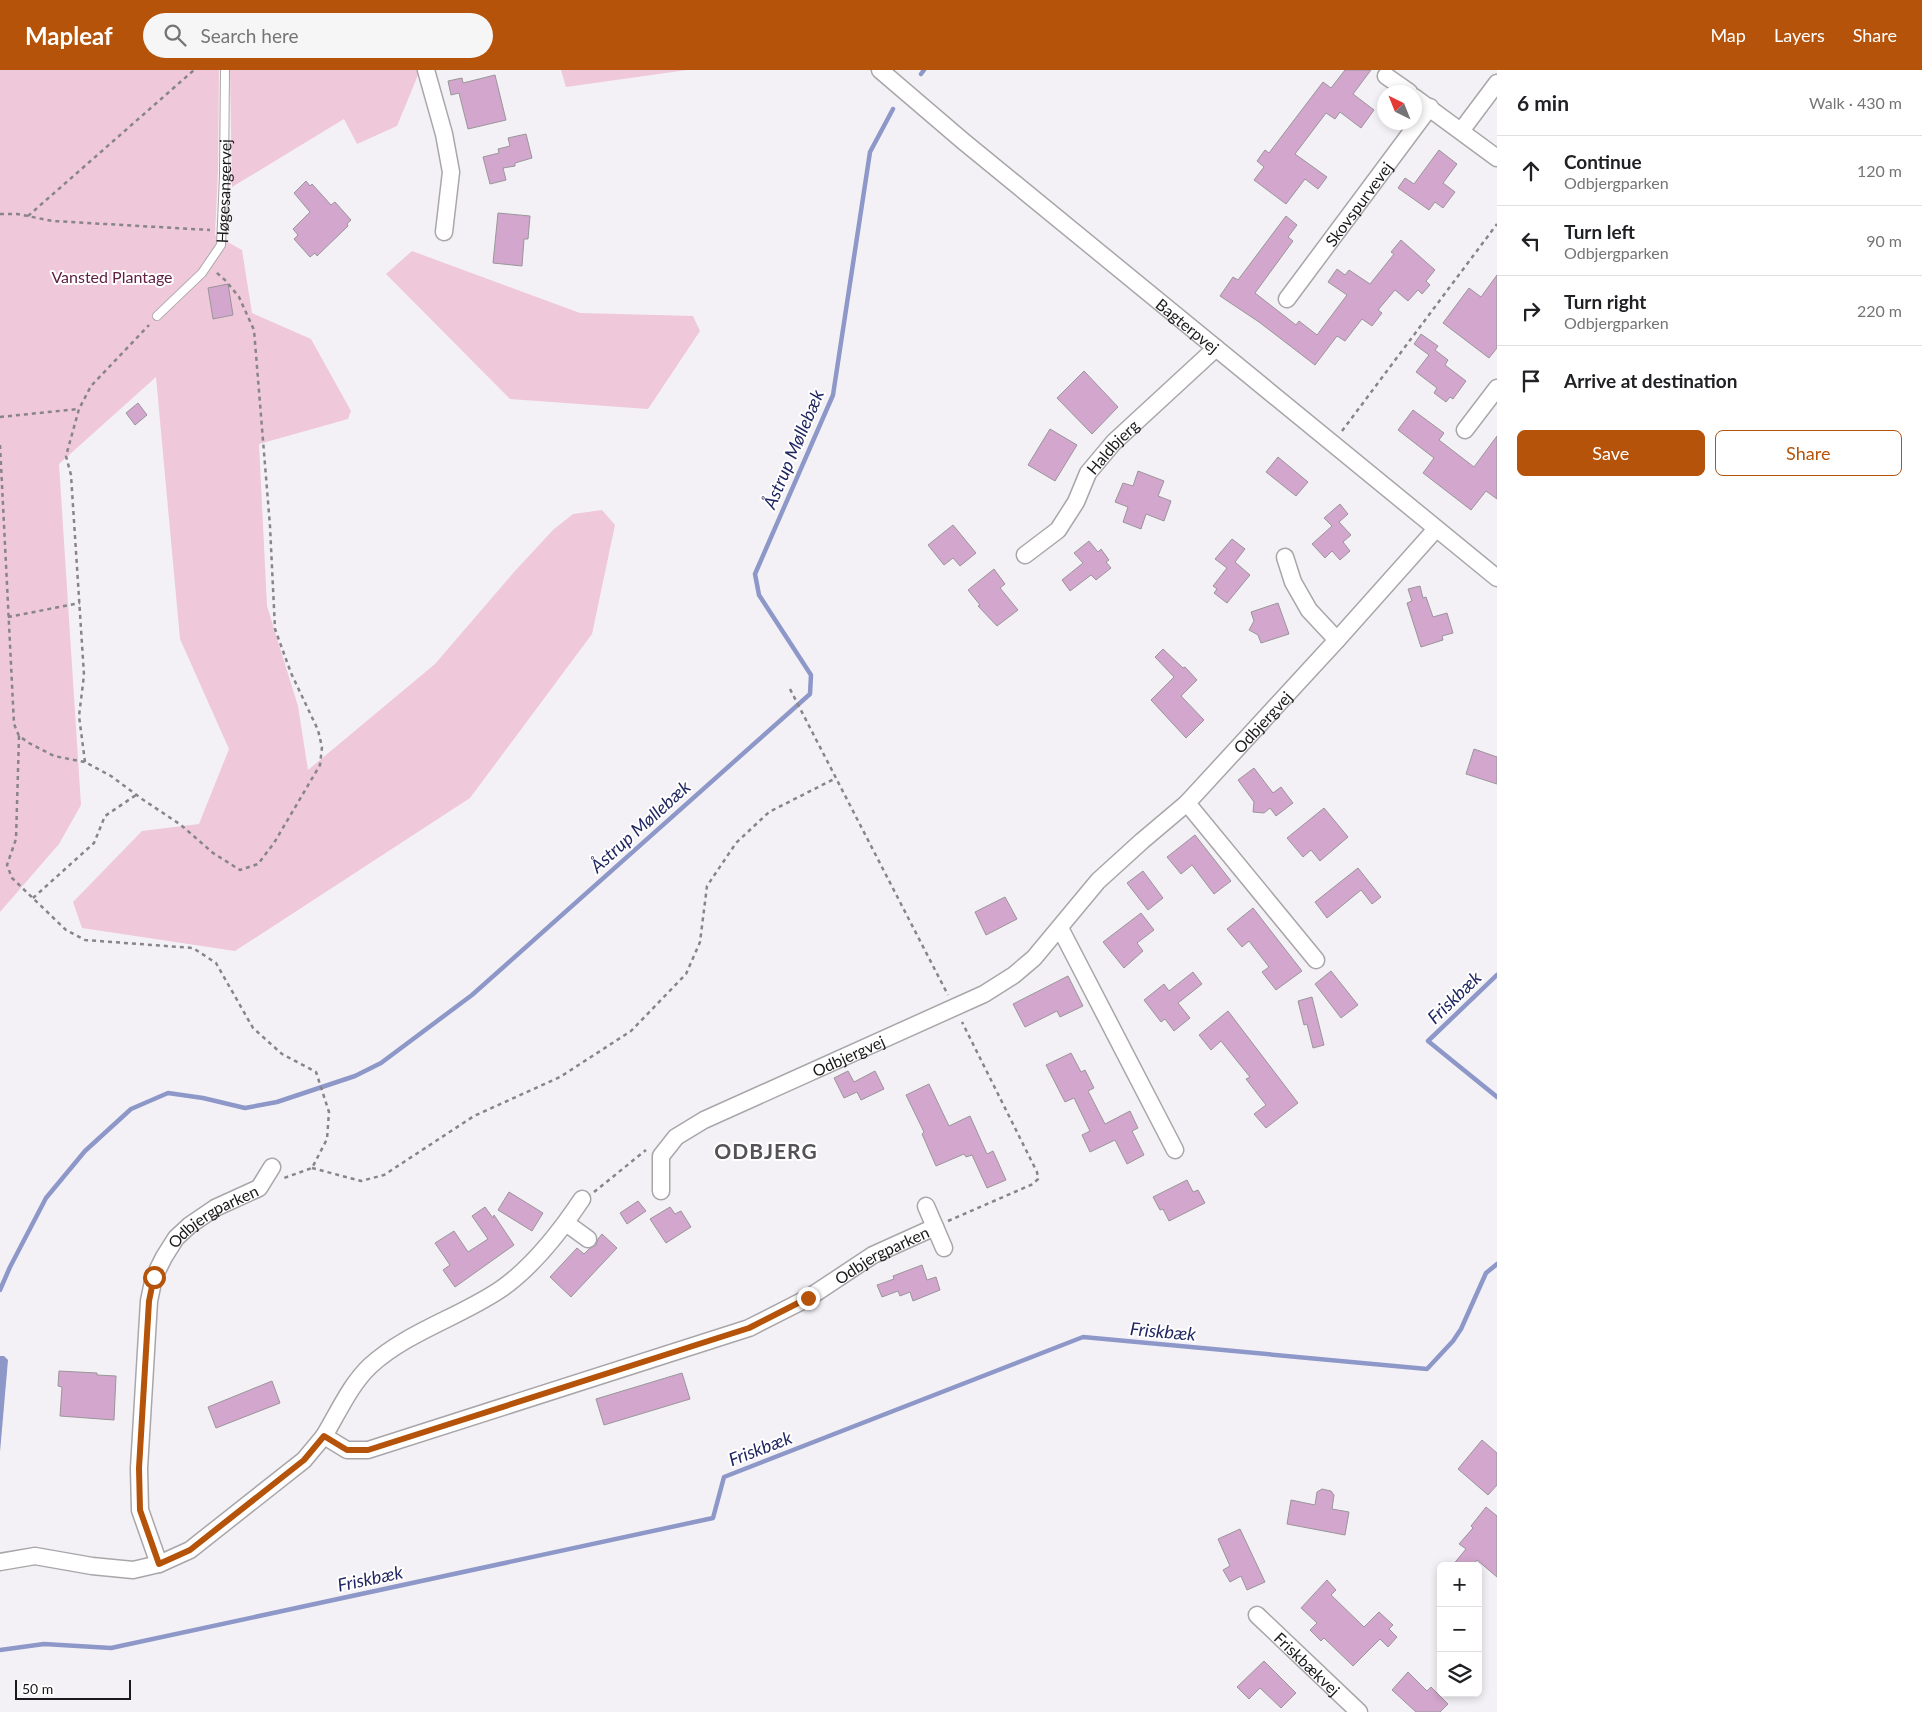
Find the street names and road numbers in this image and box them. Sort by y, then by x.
street label: Høgesangervej [212,139,234,244]
street label: Skovspurvevej [1320,158,1396,250]
street label: Bagterpvej [1153,294,1223,356]
street label: Haldbjerg [1082,415,1142,478]
street label: Odbjergvej [1229,687,1295,756]
street label: Odbjergvej [809,1031,887,1080]
street label: Odbjergparken [163,1180,261,1251]
street label: Odbjergparken [831,1222,932,1288]
street label: Friskbækvej [1271,1628,1345,1699]

